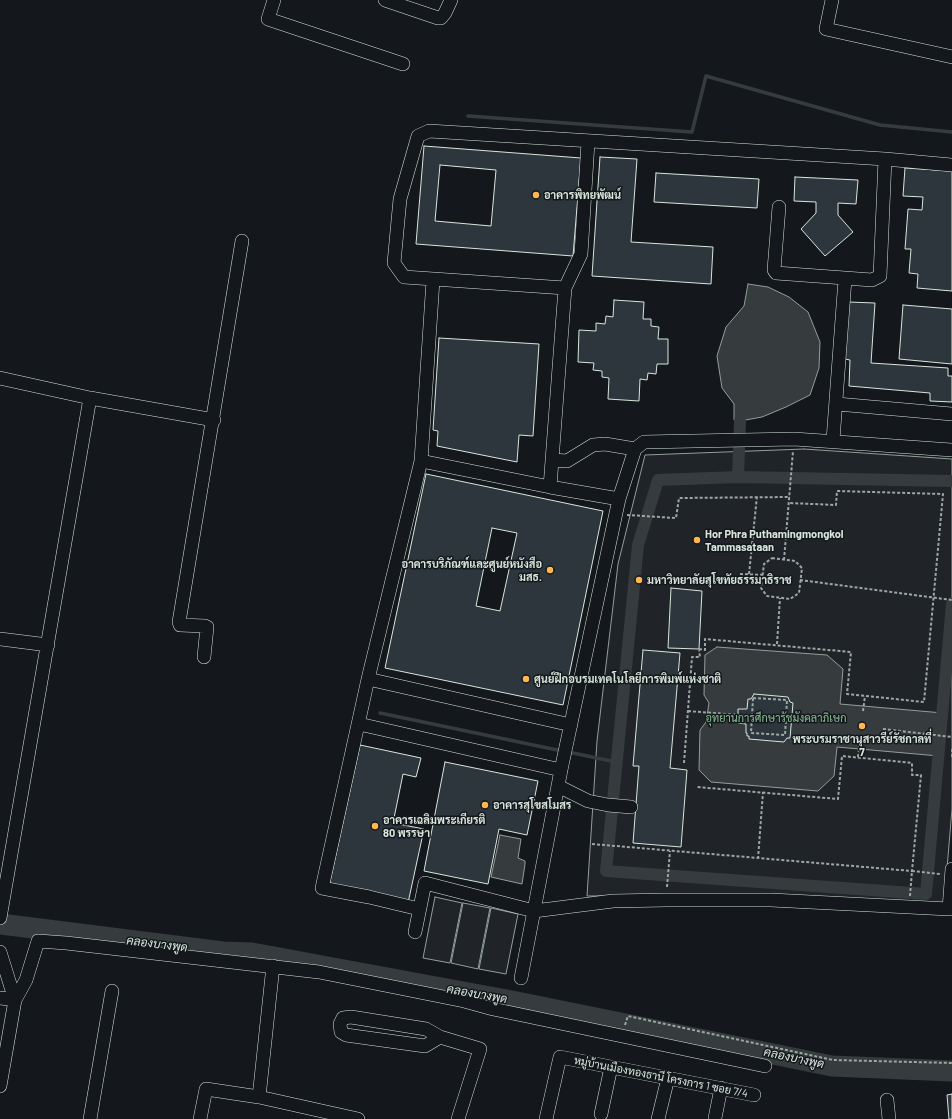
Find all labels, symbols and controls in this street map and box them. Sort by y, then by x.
place label: อาคารพิทยพัฒน์ [544,188,621,202]
marker: อาคารพิทยพัฒน์ [531,190,541,200]
place label: Hor Phra Puthamingmongkol Tammasataan [705,527,843,553]
marker: Hor Phra Puthamingmongkol Tammasataan [692,535,702,545]
place label: อาคารบริภัณฑ์และศูนย์หนังสือ มสธ. [402,557,542,583]
marker: อาคารบริภัณฑ์และศูนย์หนังสือ มสธ. [545,565,555,575]
place label: มหาวิทยาลัยสุโขทัยธรรมาธิราช [647,573,792,587]
marker: มหาวิทยาลัยสุโขทัยธรรมาธิราช [634,575,644,585]
place label: ศูนย์ฝึกอบรมเทคโนโลยีการพิมพ์แห่งชาติ [534,672,721,686]
marker: ศูนย์ฝึกอบรมเทคโนโลยีการพิมพ์แห่งชาติ [521,674,531,684]
park label: อุทยานการศึกษารัชมังคลาภิเษก [705,711,847,725]
marker: พระบรมราชานุสาวรีย์รัชกาลที่ 7 [857,721,867,731]
place label: พระบรมราชานุสาวรีย์รัชกาลที่ 7 [792,732,932,758]
place label: อาคารสุโขสโมสร [493,798,571,812]
marker: อาคารสุโขสโมสร [480,800,490,810]
place label: อาคารเฉลิมพระเกียรติ 80 พรรษา [383,813,485,839]
marker: อาคารเฉลิมพระเกียรติ 80 พรรษา [370,821,380,831]
water label: คลองบางพูด [126,933,188,955]
water label: คลองบางพูด [445,982,509,1006]
water label: คลองบางพูด [762,1045,826,1071]
street label: หมู่บ้านเมืองทองธานี โครงการ 1 ซอย 7/4 [573,1054,749,1100]

